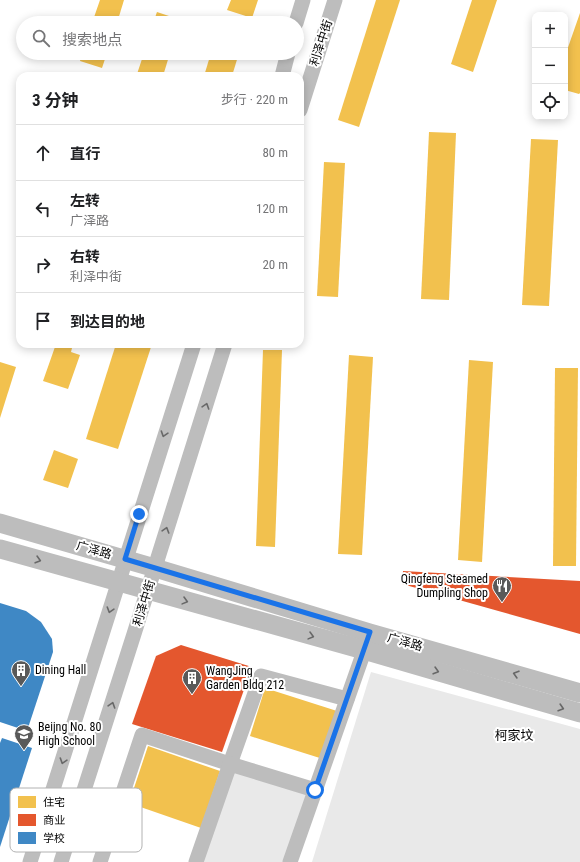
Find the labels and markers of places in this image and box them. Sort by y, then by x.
place label: Qingfeng Steamed Dumpling Shop [401,572,488,600]
restaurant icon: Qingfeng Steamed Dumpling Shop [491,575,513,603]
building icon: Dining Hall [10,659,32,687]
place label: Dining Hall [35,663,86,677]
place label: WangJing Garden Bldg 212 [206,664,284,692]
building icon: WangJing Garden Bldg 212 [181,667,203,695]
place label: Beijng No. 80 High School [38,720,101,748]
school or university icon: Beijng No. 80 High School [13,723,35,751]

